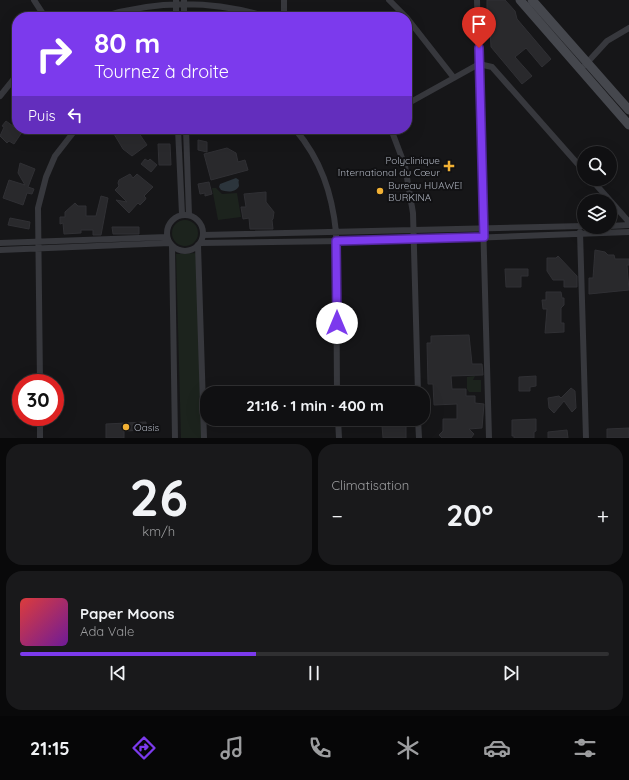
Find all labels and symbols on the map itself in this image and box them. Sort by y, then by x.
pin [462,7.0,496,48]
place label: Polyclinique International du Cœur [338,154,440,179]
marker: Polyclinique International du Cœur [443,160,455,172]
place label: Bureau HUAWEI BURKINA [388,179,462,204]
marker: Bureau HUAWEI BURKINA [375,186,385,196]
position arrow [316,302,358,344]
speed limit sign: 30 [12,374,64,426]
place label: Oasis [134,421,160,434]
marker: Oasis [121,422,131,432]

